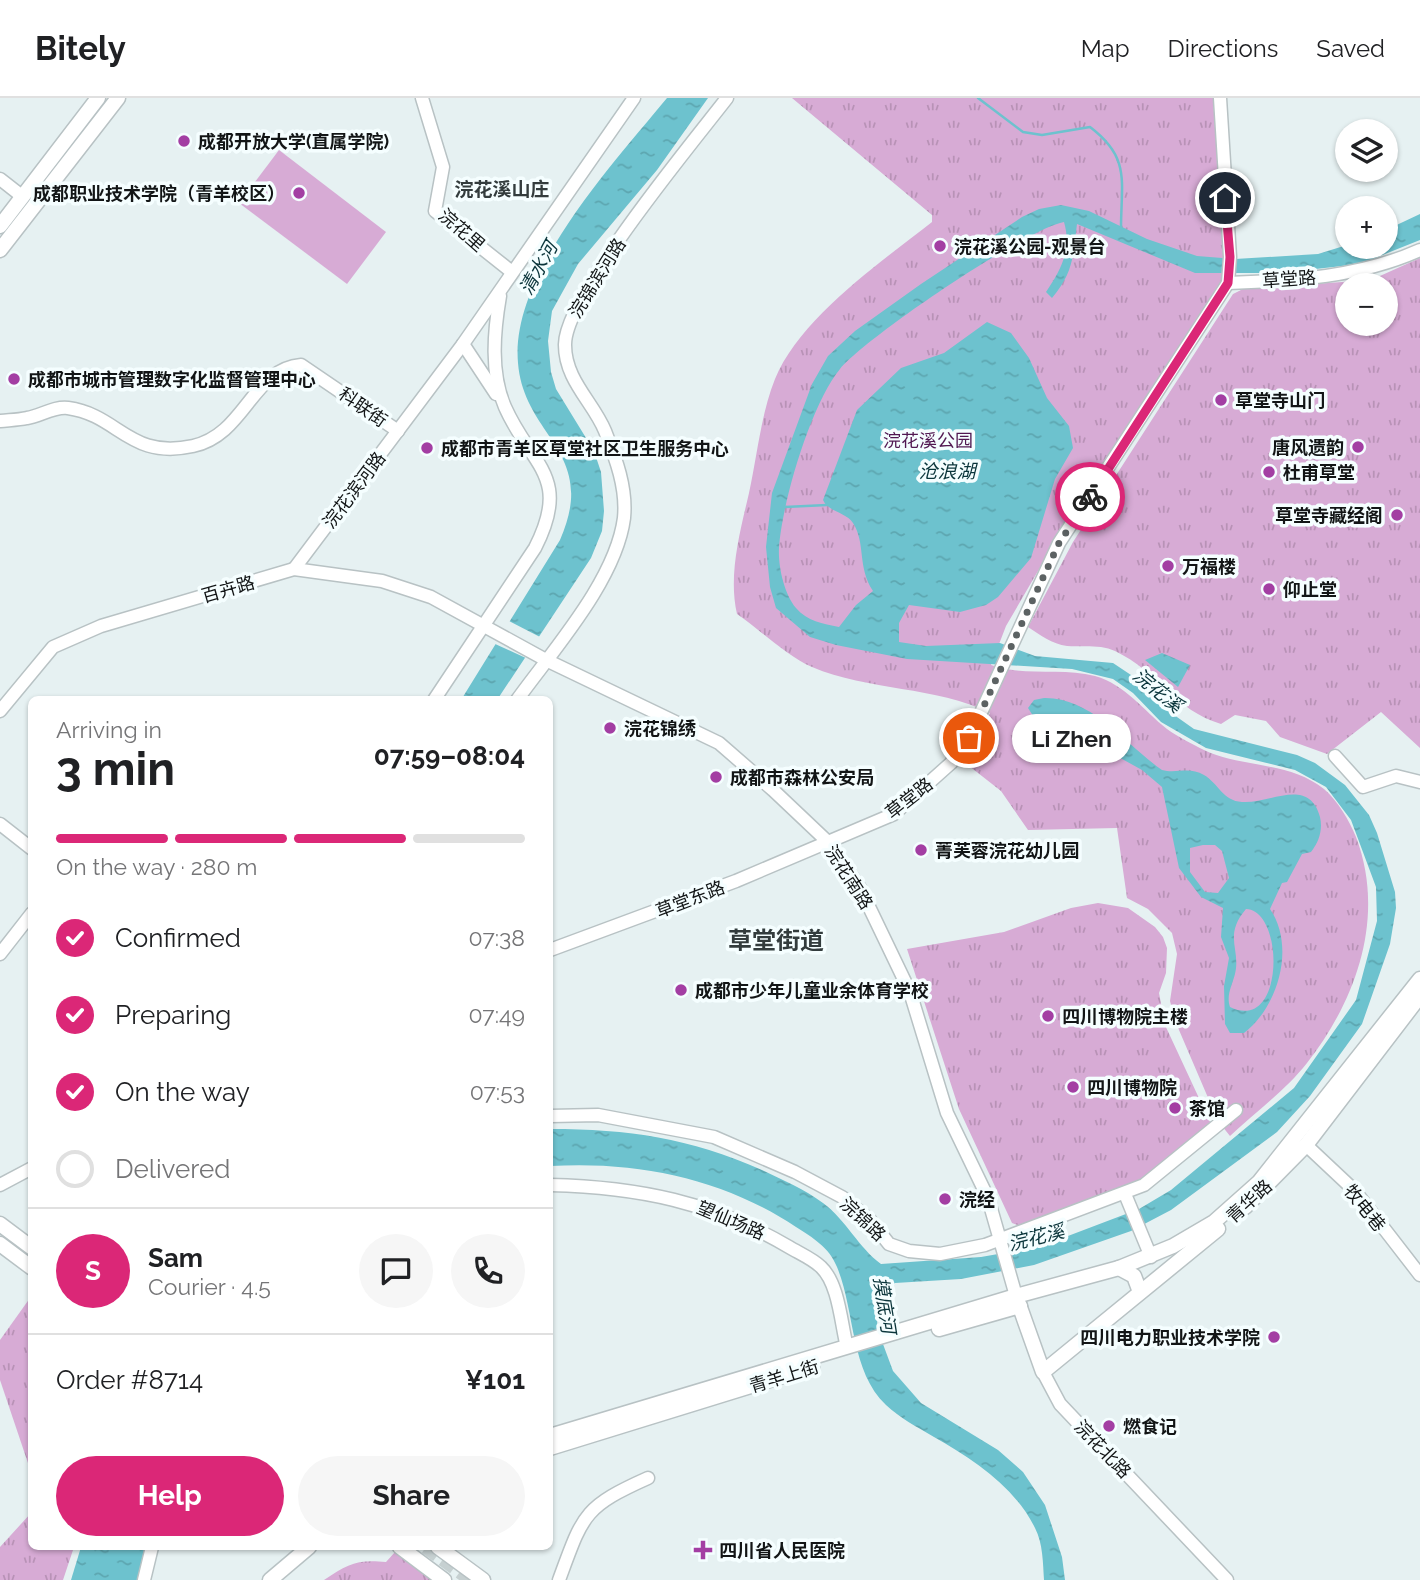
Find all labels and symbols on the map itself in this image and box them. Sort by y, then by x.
place label: 成都开放大学(直属学院) [198,131,389,152]
marker: 成都开放大学(直属学院) [176,133,192,149]
pin [1195,168,1255,228]
district label: 浣花溪山庄 [454,178,550,200]
place label: 成都职业技术学院（青羊校区） [33,183,285,204]
marker: 成都职业技术学院（青羊校区） [291,185,307,201]
street label: 浣花里 [435,204,489,256]
water label: 清水河 [515,234,563,298]
street label: 浣锦滨河路 [564,234,630,322]
place label: 浣花溪公园-观景台 [954,236,1106,257]
marker: 浣花溪公园-观景台 [932,238,948,254]
street label: 草堂路 [1261,267,1317,291]
place label: 成都市城市管理数字化监督管理中心 [28,369,316,390]
marker: 成都市城市管理数字化监督管理中心 [6,371,22,387]
street label: 科联街 [335,383,391,431]
place label: 草堂寺山门 [1235,390,1325,411]
marker: 草堂寺山门 [1213,392,1229,408]
park label: 浣花溪公园 [883,430,973,451]
place label: 唐风遗韵 [1272,437,1344,458]
place label: 成都市青羊区草堂社区卫生服务中心 [441,438,729,459]
marker: 唐风遗韵 [1350,439,1366,455]
marker: 成都市青羊区草堂社区卫生服务中心 [419,440,435,456]
street label: 浣花滨河路 [319,448,389,532]
water label: 沧浪湖 [918,460,978,482]
courier [1055,462,1125,532]
place label: 杜甫草堂 [1283,462,1355,483]
marker: 杜甫草堂 [1261,464,1277,480]
place label: 草堂寺藏经阁 [1275,505,1383,526]
marker: 草堂寺藏经阁 [1389,507,1405,523]
place label: 万福楼 [1182,556,1236,577]
marker: 万福楼 [1160,558,1176,574]
street label: 百卉路 [199,571,257,607]
place label: 仰止堂 [1283,579,1337,600]
marker: 仰止堂 [1261,581,1277,597]
water label: 浣花溪 [1129,664,1189,718]
pin [939,708,999,768]
callout: Li Zhen [1011,714,1130,762]
place label: 浣花锦绣 [624,718,696,739]
marker: 浣花锦绣 [602,720,618,736]
place label: 成都市森林公安局 [730,767,874,788]
marker: 成都市森林公安局 [708,769,724,785]
street label: 草堂路 [881,773,937,823]
place label: 菁芙蓉浣花幼儿园 [935,840,1079,861]
street label: 浣花南路 [821,841,877,913]
marker: 菁芙蓉浣花幼儿园 [913,842,929,858]
street label: 草堂东路 [653,876,727,922]
district label: 草堂街道 [728,926,824,955]
place label: 成都市少年儿童业余体育学校 [695,980,929,1001]
marker: 成都市少年儿童业余体育学校 [673,982,689,998]
place label: 四川博物院主楼 [1062,1006,1188,1027]
marker: 四川博物院主楼 [1040,1008,1056,1024]
place label: 四川博物院 [1087,1077,1177,1098]
marker: 四川博物院 [1065,1079,1081,1095]
place label: 茶馆 [1189,1098,1225,1119]
marker: 茶馆 [1167,1100,1183,1116]
street label: 青华路 [1222,1175,1276,1227]
street label: 牧电巷 [1340,1180,1390,1236]
place label: 浣经 [959,1189,995,1210]
marker: 浣经 [937,1191,953,1207]
street label: 浣锦路 [836,1193,890,1245]
street label: 望仙场路 [694,1196,768,1244]
water label: 浣花溪 [1006,1219,1068,1255]
water label: 摸底河 [870,1275,901,1339]
place label: 四川电力职业技术学院 [1080,1327,1260,1348]
marker: 四川电力职业技术学院 [1266,1329,1282,1345]
street label: 青羊上街 [747,1355,821,1397]
street label: 浣花北路 [1070,1416,1136,1482]
place label: 燃食记 [1123,1416,1177,1437]
marker: 燃食记 [1101,1418,1117,1434]
marker: 四川省人民医院 [693,1540,713,1560]
place label: 四川省人民医院 [719,1540,845,1561]

